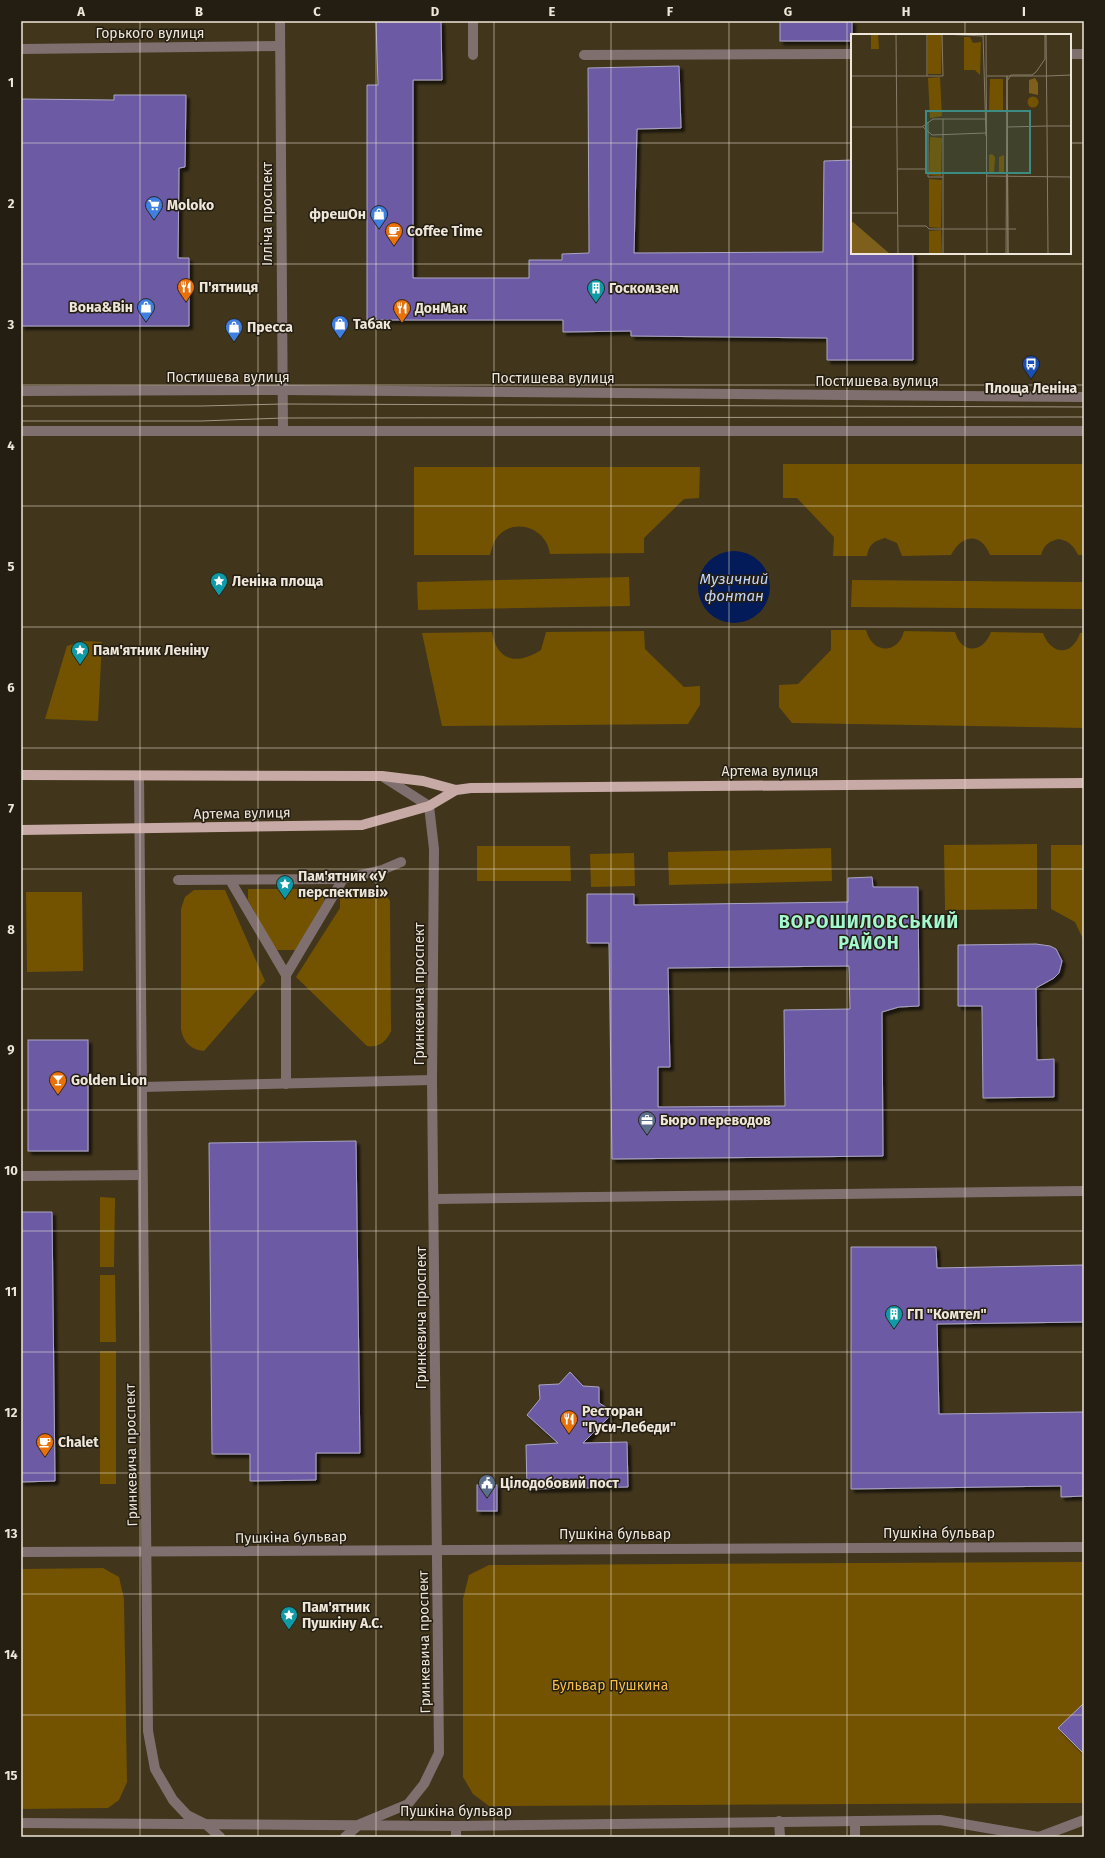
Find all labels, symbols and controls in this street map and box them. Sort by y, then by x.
text: A [76,4,85,19]
text: B [195,4,203,19]
text: C [313,4,321,19]
text: D [431,4,440,19]
text: E [549,4,556,19]
text: F [667,4,674,19]
text: G [784,4,792,19]
text: H [902,4,910,19]
text: I [1022,4,1026,19]
street label: Горького вулиця [95,25,205,42]
inset map [851,34,1071,254]
text: 1 [8,75,14,90]
street label: Ілліча проспект [259,161,276,266]
supermarket icon: Moloko [144,195,164,220]
text: 2 [8,196,15,211]
place label: Moloko [167,197,214,214]
shop icon: фрешОн [369,204,389,229]
place label: фрешОн [309,206,366,223]
cafe icon: Coffee Time [384,221,404,246]
place label: Coffee Time [407,223,483,240]
restaurant icon: П'ятниця [176,277,196,302]
building icon: Госкомзем [586,278,606,303]
place label: П'ятниця [199,279,258,296]
place label: Госкомзем [609,280,679,297]
shop icon: Вона&Він [136,297,156,322]
restaurant icon: ДонМак [392,298,412,323]
place label: Вона&Він [69,299,133,316]
place label: ДонМак [414,300,467,317]
shop icon: Табак [330,314,350,339]
place label: Табак [353,316,391,333]
text: 3 [7,317,15,332]
shop icon: Пресса [224,317,244,342]
place label: Пресса [247,319,293,336]
bus stop icon: Площа Леніна [1021,354,1041,379]
street label: Постишева вулиця [166,369,290,386]
street label: Постишева вулиця [491,370,615,387]
street label: Постишева вулиця [815,373,939,390]
place label: Площа Леніна [985,380,1078,397]
text: 4 [7,438,15,453]
text: 5 [8,559,15,574]
water label: Музичний фонтан [700,570,769,605]
place icon: Леніна площа [209,571,229,596]
place label: Леніна площа [232,573,324,590]
place icon: Пам'ятник Леніну [70,640,90,665]
place label: Пам'ятник Леніну [93,642,210,659]
text: 6 [7,680,15,695]
street label: Артема вулиця [721,763,819,780]
text: 7 [8,801,14,816]
street label: Артема вулиця [193,804,291,823]
place label: Пам'ятник «У перспективі» [298,868,388,901]
place icon: Пам'ятник «У перспективі» [275,874,295,899]
district label: ВОРОШИЛОВСЬКИЙ РАЙОН [779,910,959,954]
text: 8 [7,922,15,937]
street label: Гринкевича проспект [411,922,428,1066]
text: 9 [7,1042,15,1057]
bar icon: Golden Lion [48,1070,68,1095]
place label: Golden Lion [71,1072,147,1089]
office icon: Бюро переводов [637,1110,657,1135]
place label: Бюро переводов [660,1112,771,1129]
text: 10 [4,1163,18,1178]
street label: Гринкевича проспект [413,1246,430,1390]
text: 11 [5,1284,17,1299]
building icon: ГП "Комтел" [884,1304,904,1329]
place label: ГП "Комтел" [907,1306,987,1323]
street label: Гринкевича проспект [122,1383,141,1527]
place label: Ресторан "Гуси-Лебеди" [582,1403,676,1436]
text: 12 [5,1405,18,1420]
restaurant icon: Ресторан "Гуси-Лебеди" [559,1409,579,1434]
cafe icon: Chalet [35,1432,55,1457]
place label: Chalet [58,1434,99,1451]
public building icon: Цілодобовий пост [477,1473,497,1498]
place label: Цілодобовий пост [500,1475,619,1492]
street label: Пушкіна бульвар [883,1525,995,1542]
text: 13 [5,1526,18,1541]
street label: Пушкіна бульвар [559,1526,671,1543]
street label: Пушкіна бульвар [235,1528,347,1547]
street label: Гринкевича проспект [415,1570,434,1714]
place label: Пам'ятник Пушкіну А.С. [302,1599,383,1632]
place icon: Пам'ятник Пушкіну А.С. [279,1605,299,1630]
text: 14 [4,1647,18,1662]
park label: Бульвар Пушкина [552,1677,668,1694]
text: 15 [4,1768,18,1783]
street label: Пушкіна бульвар [400,1803,512,1820]

